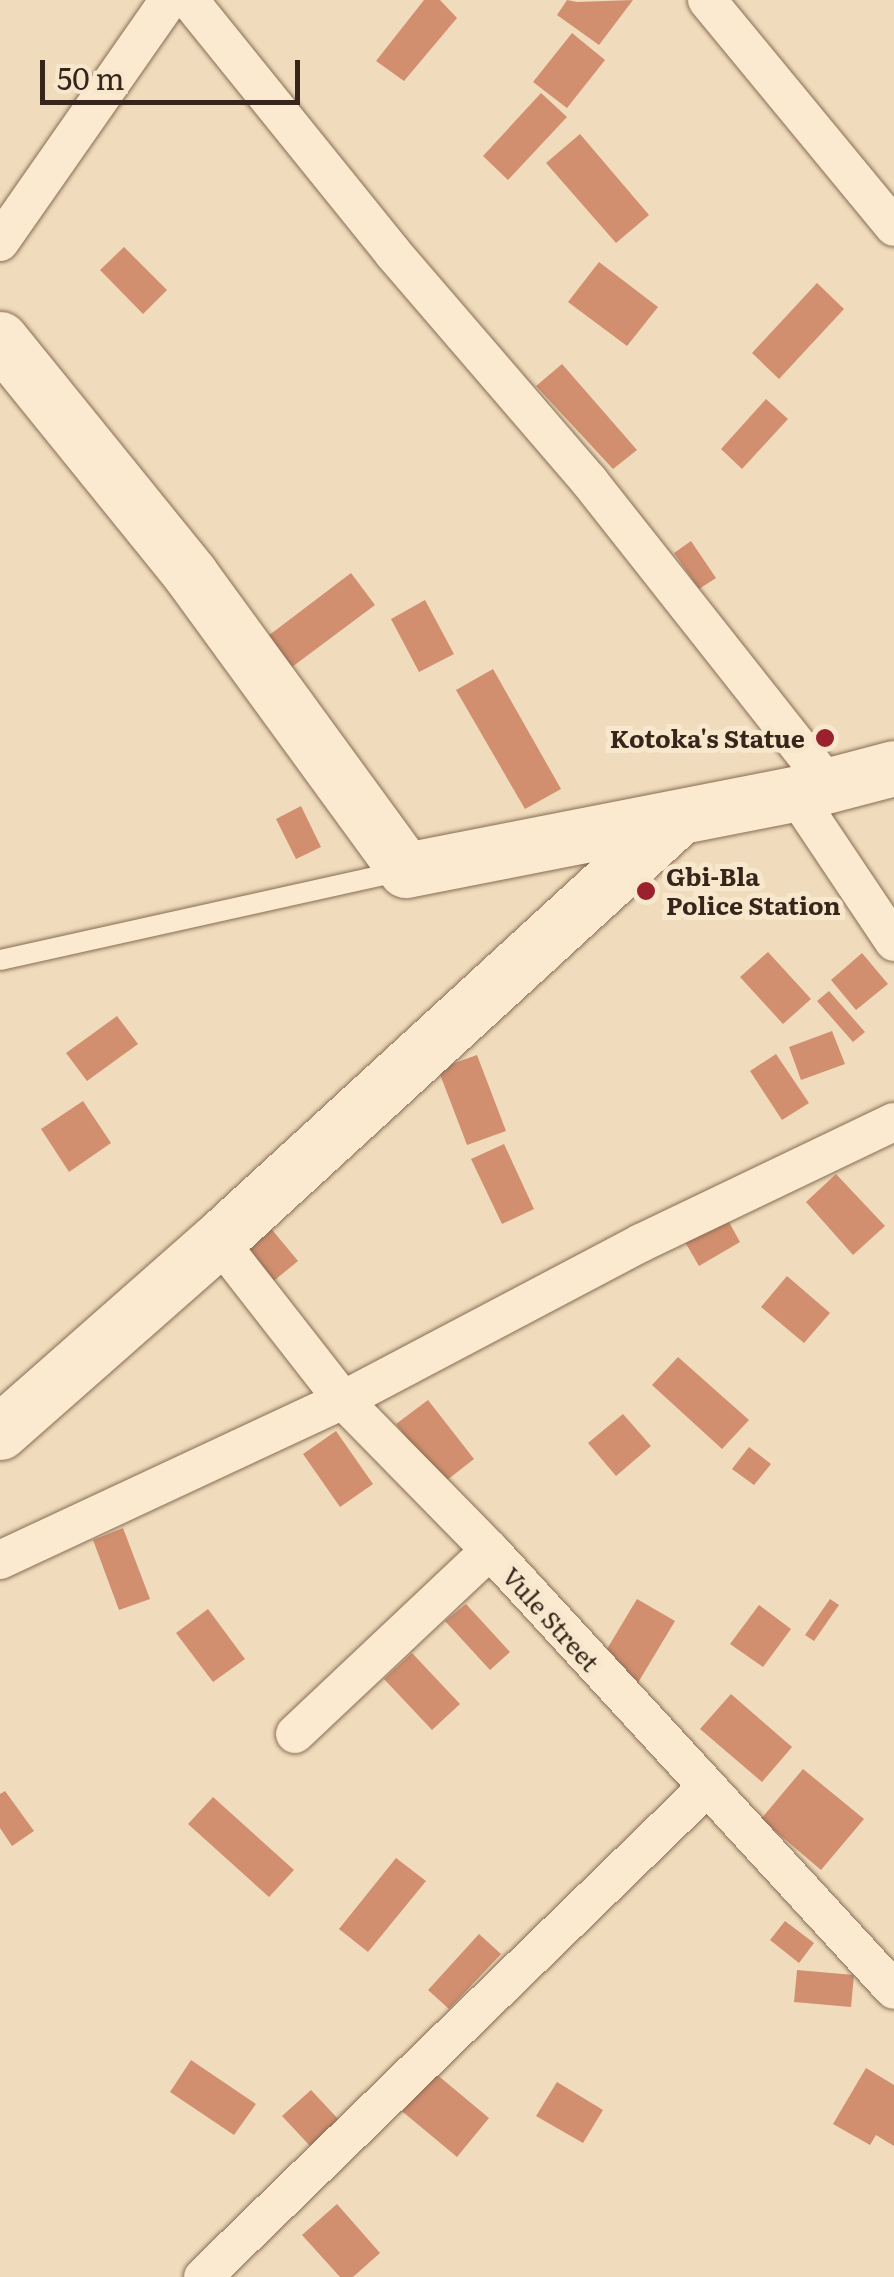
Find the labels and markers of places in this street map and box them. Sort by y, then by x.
place label: Kotoka's Statue [610,723,805,753]
marker: Kotoka's Statue [814,727,836,749]
place label: Gbi-Bla Police Station [666,862,841,921]
marker: Gbi-Bla Police Station [635,880,657,902]

